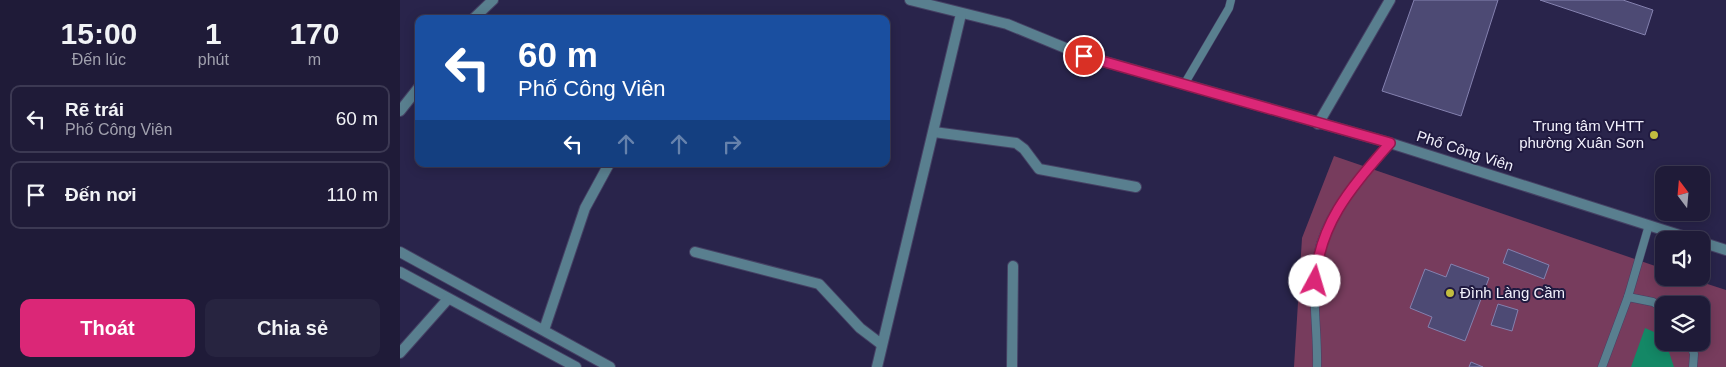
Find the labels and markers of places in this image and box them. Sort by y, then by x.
pin [1063,35,1105,77]
place label: Trung tâm VHTT phường Xuân Sơn [1519,117,1644,151]
marker: Trung tâm VHTT phường Xuân Sơn [1648,129,1660,141]
place label: Đình Làng Cầm [1460,284,1565,301]
marker: Đình Làng Cầm [1444,287,1456,299]

